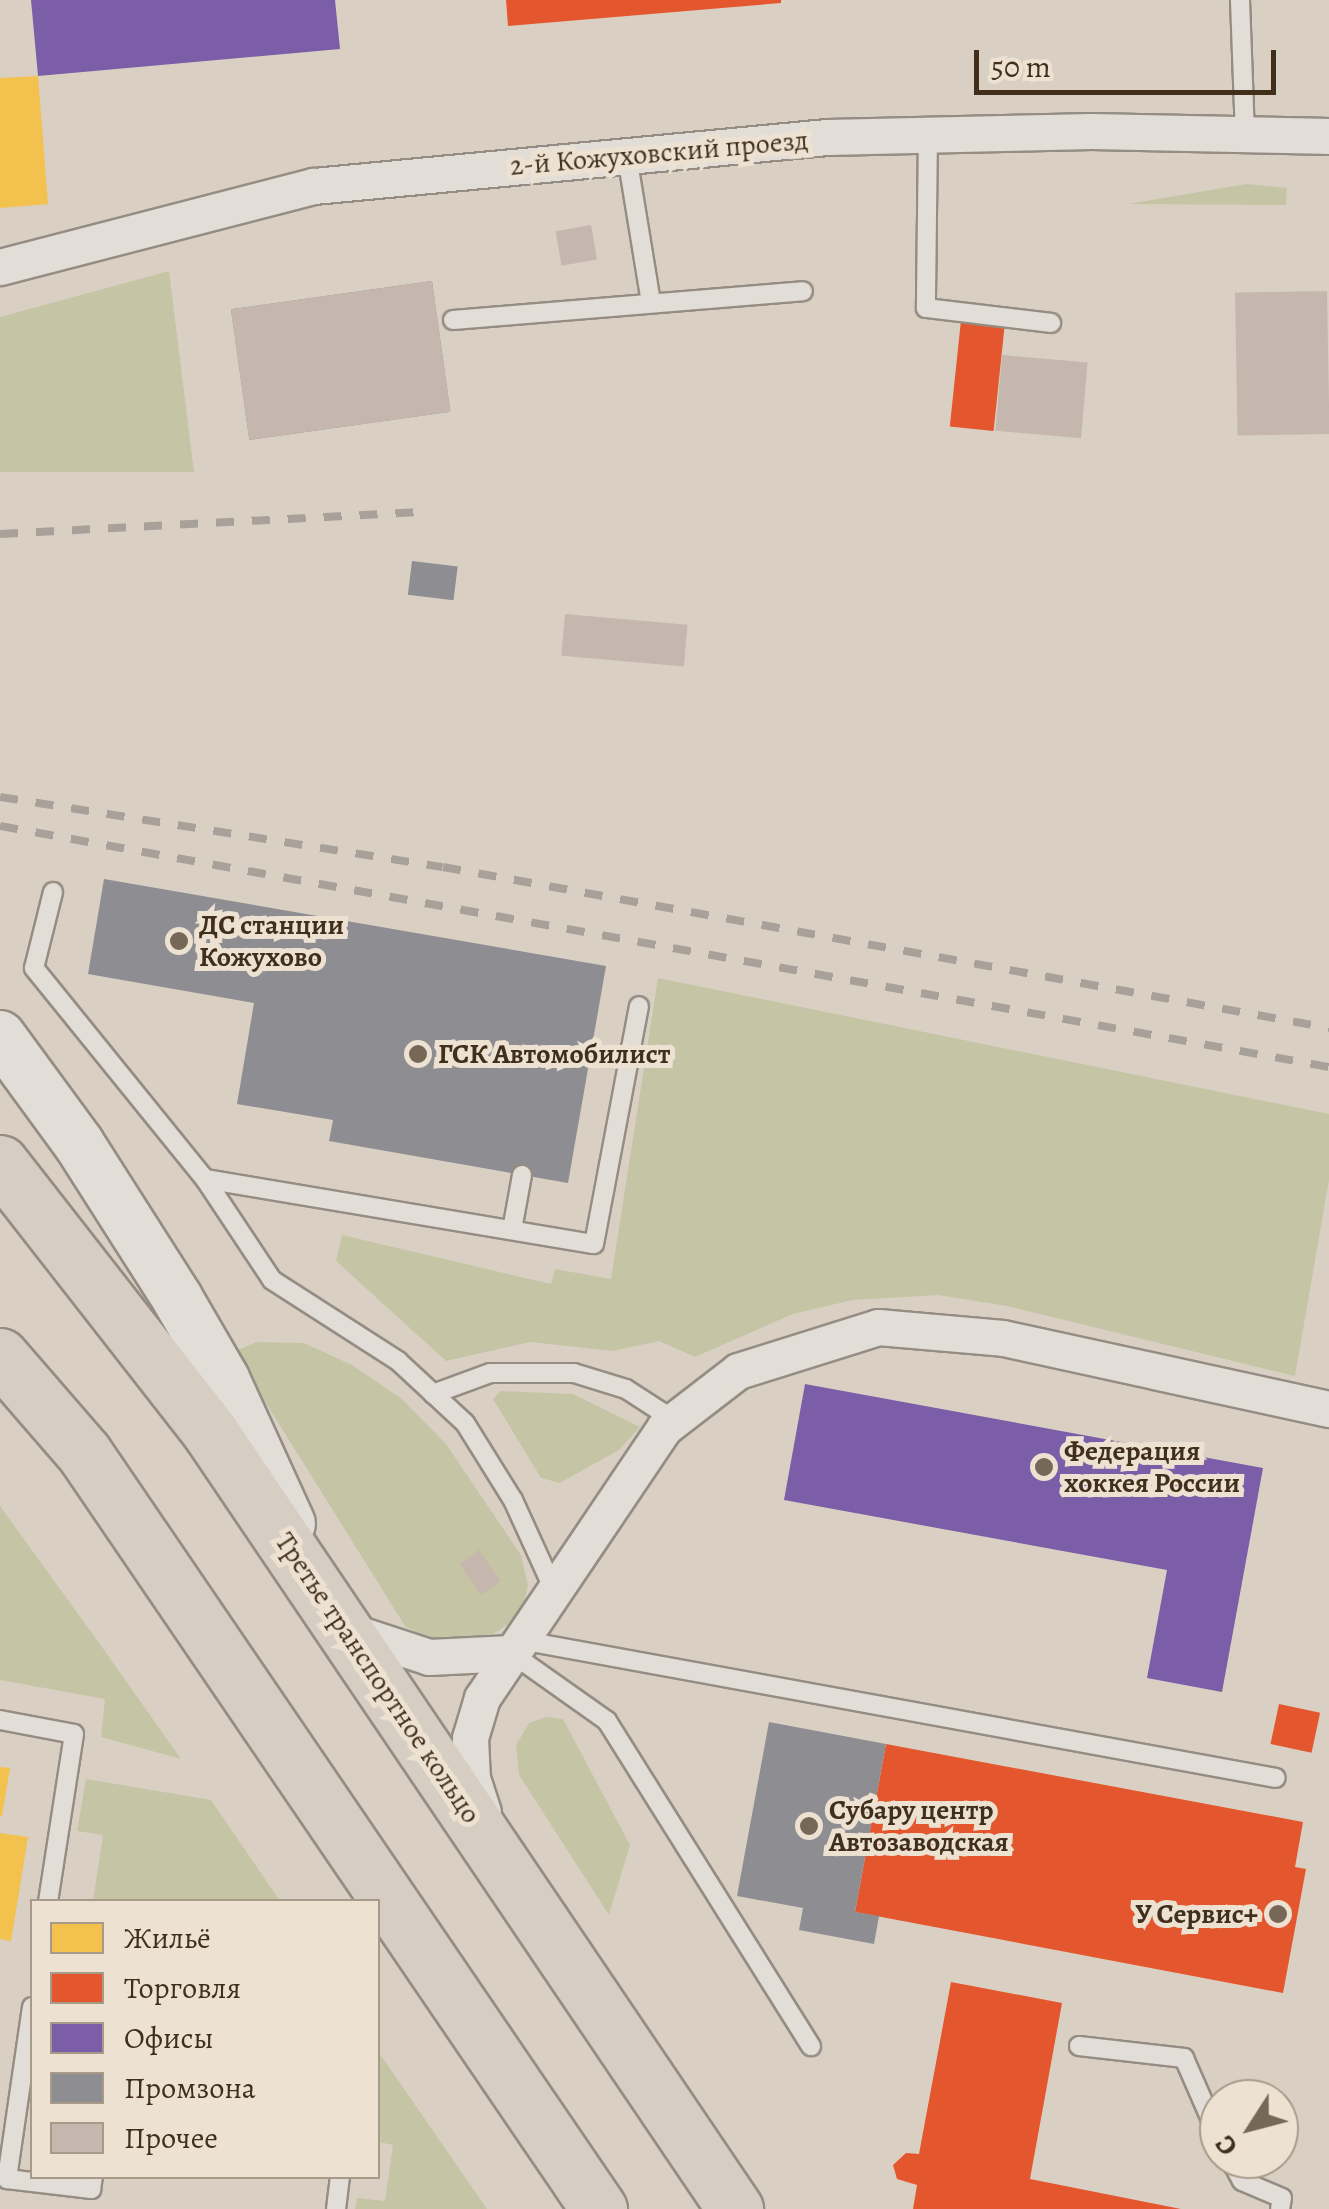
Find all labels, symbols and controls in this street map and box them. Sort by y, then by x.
scale bar [979,30,1282,92]
text: 50 m [991,47,1051,87]
street label: 2-й Кожуховский проезд [508,123,810,183]
place label: ДС станции Кожухово [199,908,344,974]
marker: ДС станции Кожухово [168,930,190,952]
place label: ГСК Автомобилист [438,1037,671,1071]
marker: ГСК Автомобилист [407,1043,429,1065]
place label: Федерация хоккея России [1064,1434,1240,1500]
marker: Федерация хоккея России [1033,1456,1055,1478]
street label: Третье транспортное кольцо [268,1526,488,1830]
place label: Субару центр Автозаводская [829,1793,1009,1859]
marker: Субару центр Автозаводская [798,1815,820,1837]
place label: У Сервис+ [1135,1897,1258,1931]
legend [30,1899,380,2179]
marker: У Сервис+ [1267,1903,1289,1925]
text: Жильё [124,1918,211,1958]
text: Торговля [124,1968,241,2008]
text: Офисы [124,2018,214,2058]
text: Промзона [124,2068,256,2108]
north arrow [1199,2079,1299,2179]
text: Прочее [124,2118,218,2158]
text: С [1206,2127,1247,2164]

